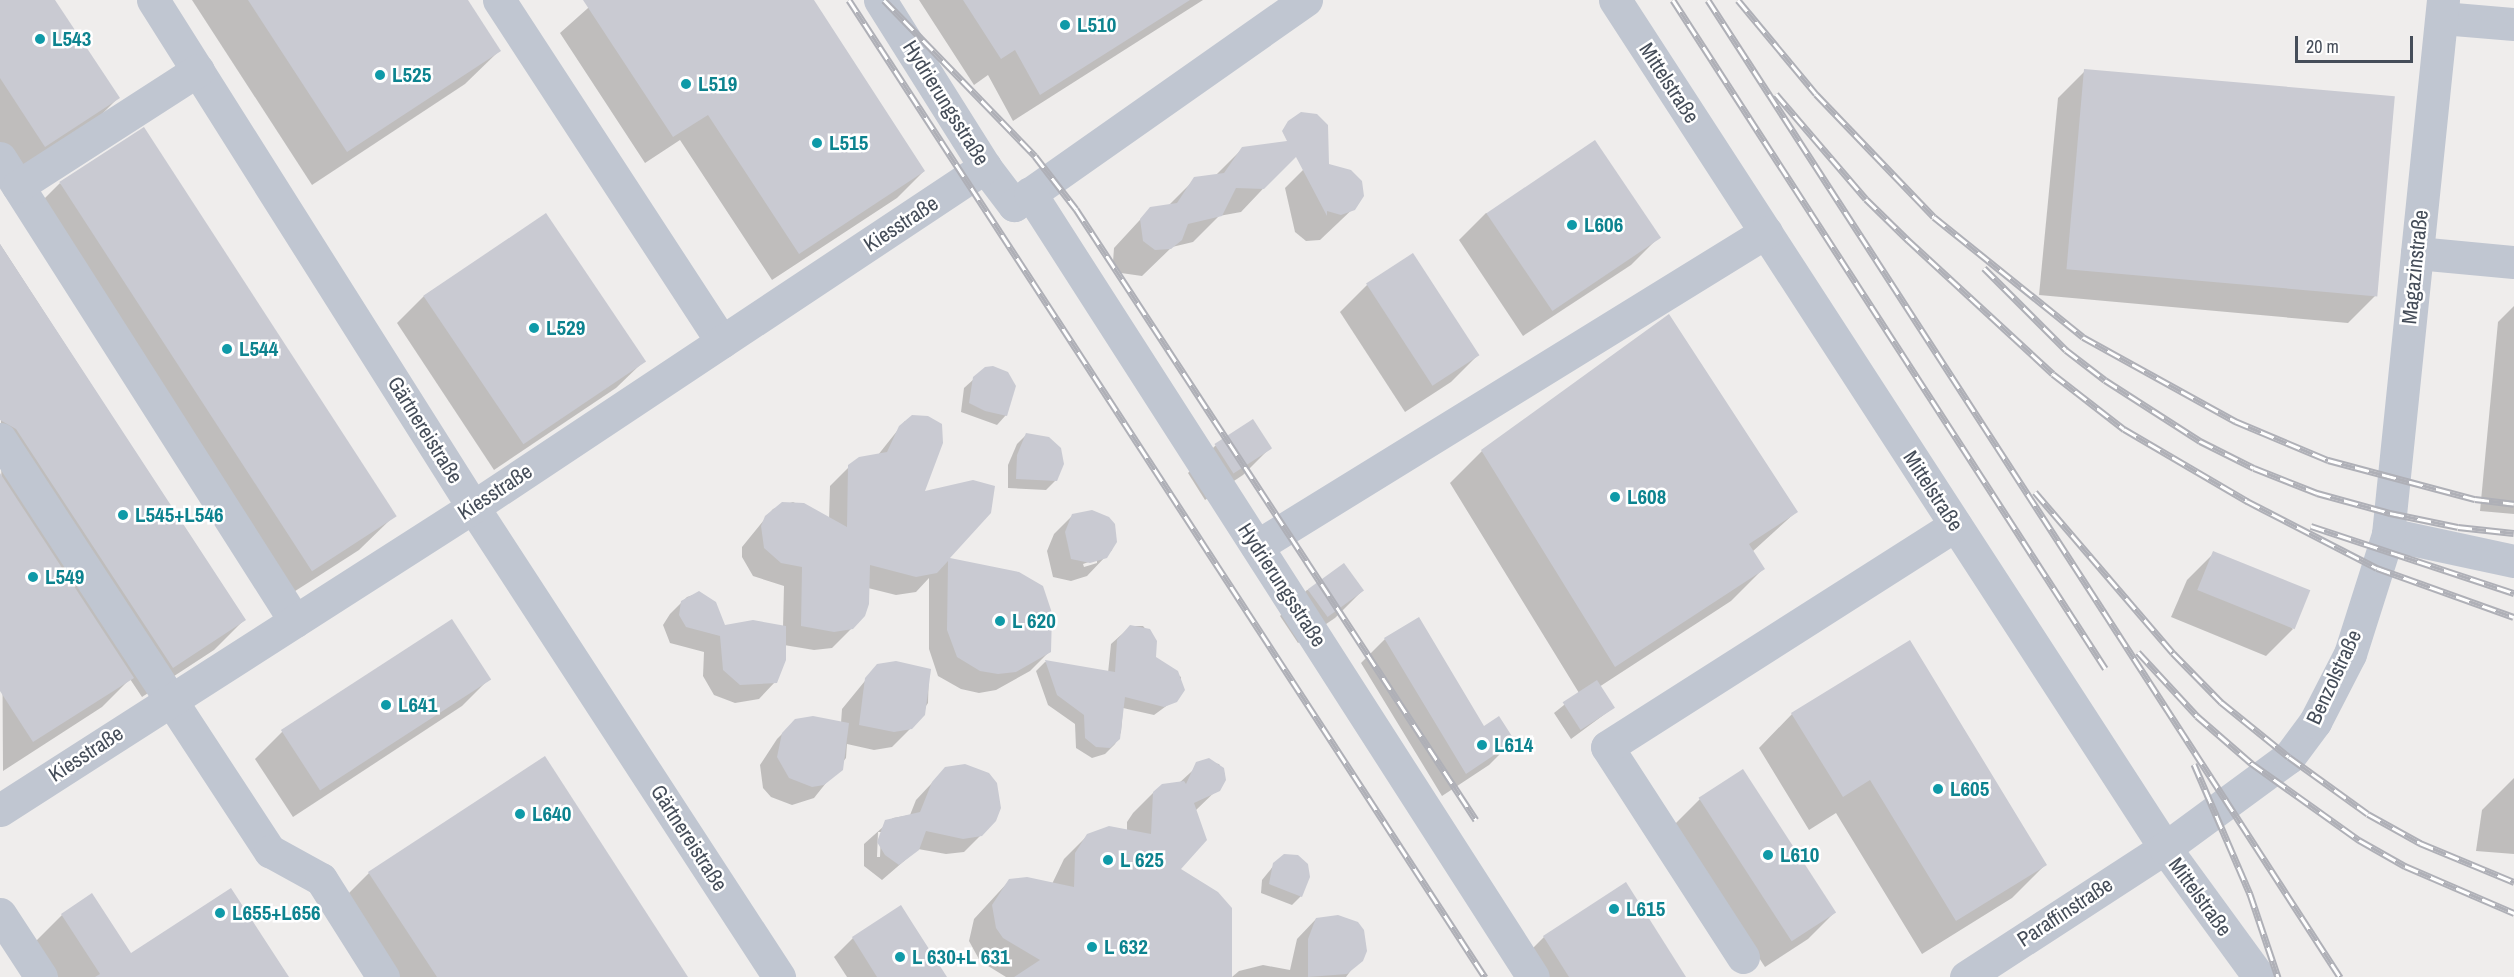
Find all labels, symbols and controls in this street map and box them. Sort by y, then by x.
place label: L510 [1077,12,1116,38]
marker: L510 [1058,18,1072,32]
scale bar [2298,24,2416,62]
place label: L543 [52,26,91,52]
marker: L543 [33,32,47,46]
text: 20 m [2306,34,2339,59]
street label: Hydrierungsstraße [898,36,994,170]
street label: Mittelstraße [1634,38,1704,128]
place label: L525 [392,62,431,88]
marker: L525 [373,68,387,82]
place label: L519 [698,71,737,97]
marker: L519 [679,77,693,91]
place label: L515 [829,130,868,156]
marker: L515 [810,136,824,150]
street label: Kiesstraße [859,191,943,257]
street label: Magazinstraße [2396,209,2434,325]
place label: L606 [1584,212,1623,238]
marker: L606 [1565,218,1579,232]
place label: L529 [546,315,585,341]
marker: L529 [527,321,541,335]
place label: L544 [239,336,278,362]
marker: L544 [220,342,234,356]
street label: Gärtnereistraße [382,372,468,488]
street label: Mittelstraße [1898,446,1968,536]
street label: Kiesstraße [453,459,537,525]
place label: L608 [1627,484,1666,510]
marker: L608 [1608,490,1622,504]
place label: L545+L546 [135,502,224,528]
marker: L545+L546 [116,508,130,522]
street label: Hydrierungsstraße [1233,518,1331,652]
place label: L549 [45,564,84,590]
marker: L549 [26,570,40,584]
place label: L 620 [1012,608,1056,634]
marker: L 620 [993,614,1007,628]
street label: Benzolstraße [2301,626,2367,728]
place label: L641 [398,692,437,718]
marker: L641 [379,698,393,712]
street label: Kiesstraße [44,721,128,787]
place label: L614 [1494,732,1533,758]
marker: L614 [1475,738,1489,752]
place label: L605 [1950,776,1989,802]
street label: Gärtnereistraße [645,780,733,896]
marker: L605 [1931,782,1945,796]
place label: L640 [532,801,571,827]
marker: L640 [513,807,527,821]
place label: L610 [1780,842,1819,868]
place label: L 625 [1120,847,1164,873]
marker: L610 [1761,848,1775,862]
marker: L 625 [1101,853,1115,867]
street label: Mittelstraße [2163,853,2237,941]
street label: Paraffinstraße [2013,872,2117,952]
place label: L615 [1626,896,1665,922]
place label: L655+L656 [232,900,321,926]
marker: L615 [1607,902,1621,916]
marker: L655+L656 [213,906,227,920]
place label: L 632 [1104,934,1148,960]
marker: L 632 [1085,940,1099,954]
place label: L 630+L 631 [912,944,1010,970]
marker: L 630+L 631 [893,950,907,964]

